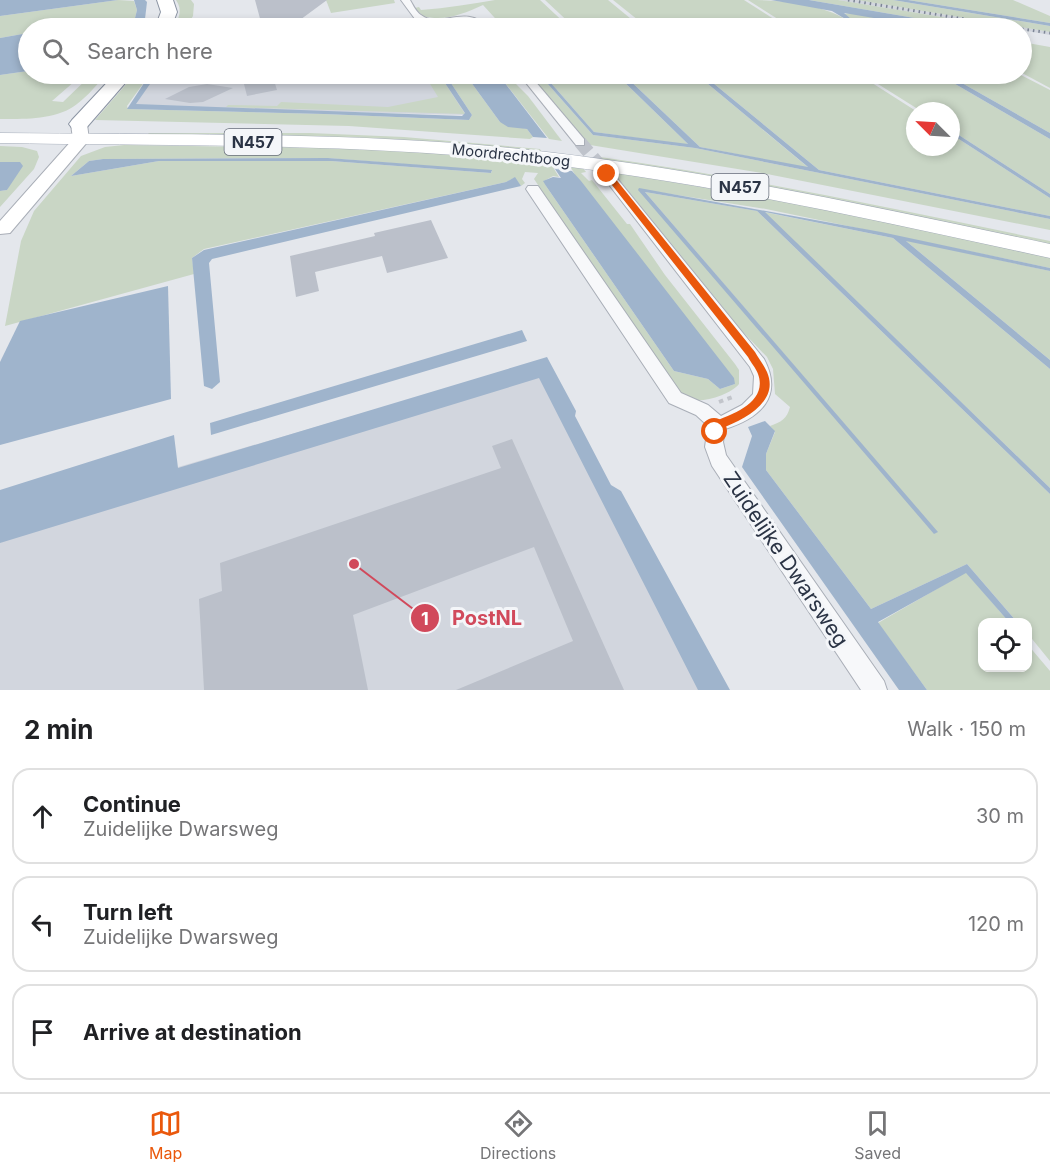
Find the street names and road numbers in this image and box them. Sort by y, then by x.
road number: N457 [224,129,282,155]
street label: Moordrechtboog [451,139,571,171]
road number: N457 [712,174,768,200]
street label: Zuidelijke Dwarsweg [718,467,854,651]

